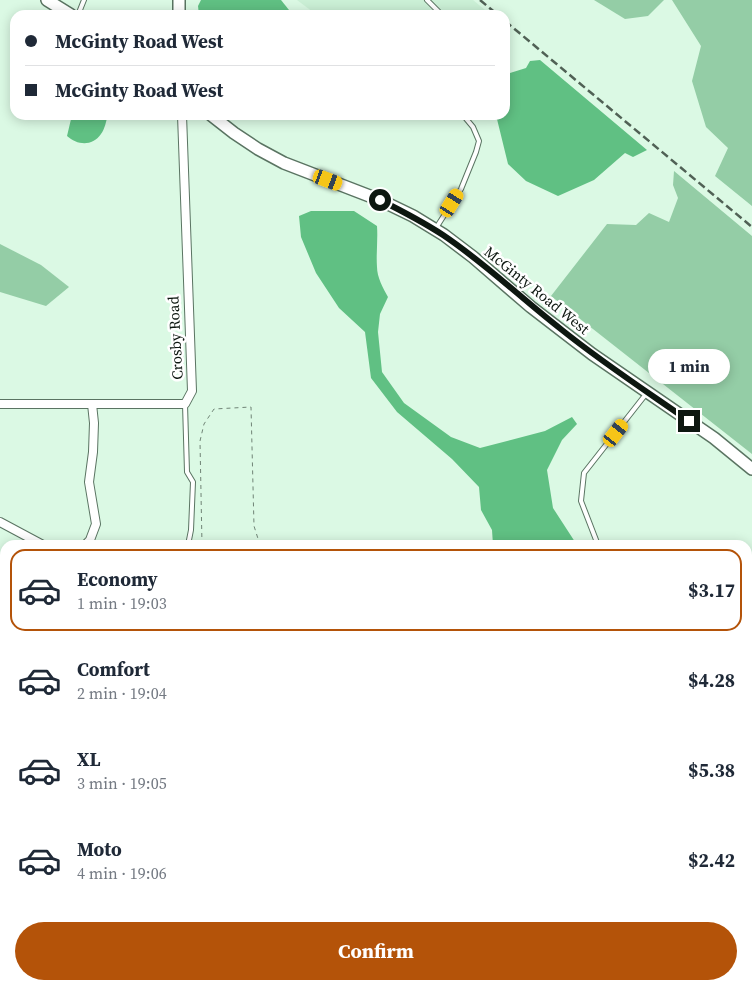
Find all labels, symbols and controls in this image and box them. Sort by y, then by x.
text: McGinty Road West [55,28,223,54]
text: McGinty Road West [55,77,223,103]
car [311,168,344,192]
car [437,186,466,220]
route start [369,189,391,211]
street label: McGinty Road West [480,241,594,339]
street label: Crosby Road [162,295,188,380]
callout: 1 min [648,348,730,384]
text: 1 min [668,355,710,377]
route end [678,410,700,432]
car [600,417,631,449]
text: Economy [77,566,158,592]
icon: car [17,568,62,613]
text: $3.17 [688,577,735,603]
text: 1 min · 19:03 [77,592,167,614]
text: Comfort [77,656,150,682]
icon: car [17,658,62,703]
text: $4.28 [688,667,735,693]
text: 2 min · 19:04 [77,682,167,704]
text: XL [77,746,100,772]
icon: car [17,748,62,793]
text: $5.38 [688,757,735,783]
text: 3 min · 19:05 [77,772,167,794]
text: Moto [77,836,122,862]
icon: car [17,838,62,883]
text: $2.42 [688,847,735,873]
text: 4 min · 19:06 [77,862,167,884]
button: Confirm [15,922,737,980]

